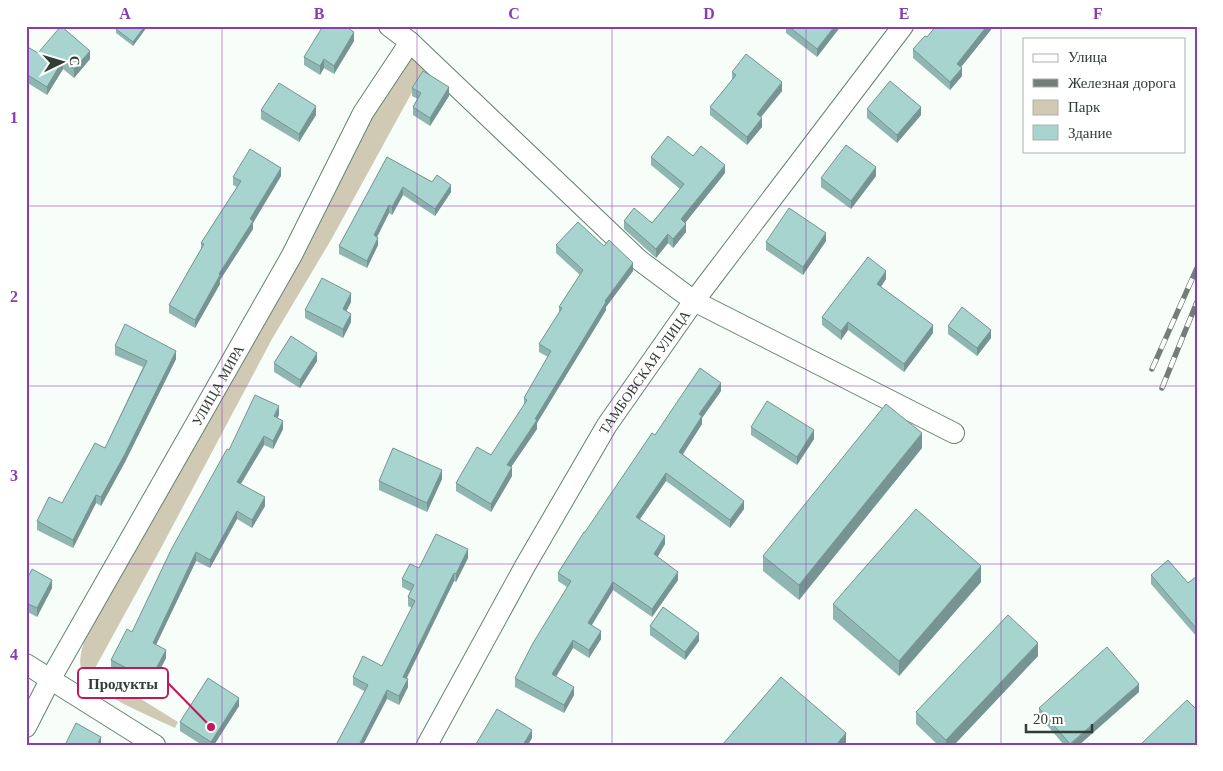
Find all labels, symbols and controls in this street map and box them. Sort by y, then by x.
text: A [119,5,131,22]
text: B [314,5,325,22]
text: C [508,5,520,22]
text: D [703,5,715,22]
text: E [899,5,909,22]
text: F [1093,5,1103,22]
north arrow [38,38,88,88]
legend [1023,38,1186,152]
text: Улица [1068,49,1107,65]
text: С [67,55,82,67]
text: Железная дорога [1068,75,1176,91]
text: Парк [1068,99,1101,115]
text: 1 [10,109,18,126]
text: Здание [1068,125,1112,141]
text: 2 [10,288,18,305]
street label: ТАМБОВСКАЯ УЛИЦА [596,307,694,437]
street label: УЛИЦА МИРА [189,342,248,428]
text: 3 [10,467,18,484]
text: 4 [10,646,18,663]
callout: Продукты [78,668,168,698]
text: Продукты [88,676,158,692]
scale bar [1026,701,1092,733]
text: 20 m [1033,711,1064,727]

